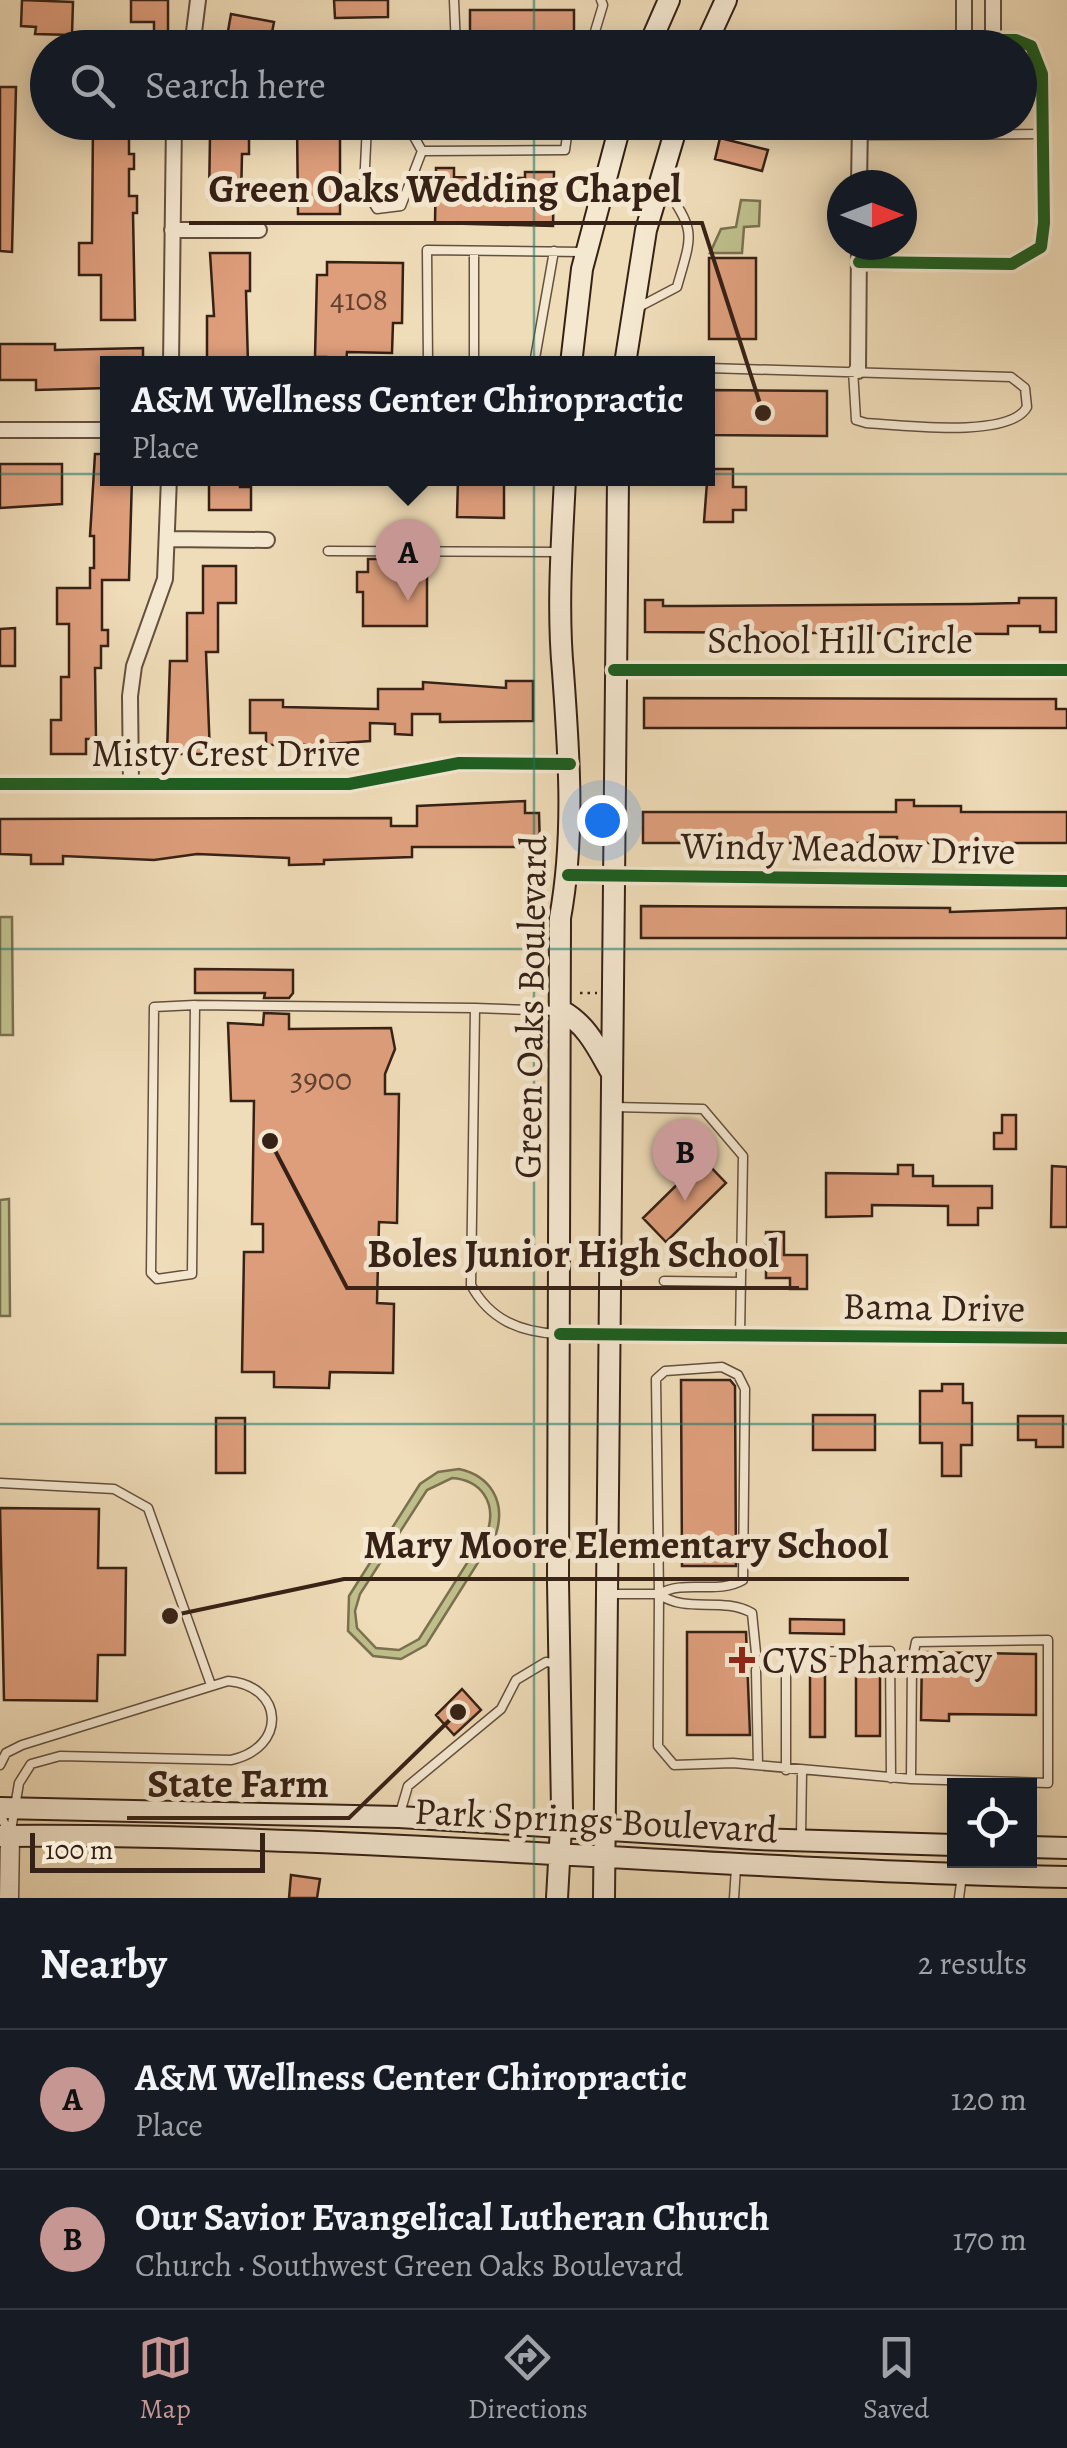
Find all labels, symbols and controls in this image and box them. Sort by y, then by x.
search box [30,30,1037,140]
icon: search [65,58,120,113]
text: Search here [145,59,326,111]
callout: Green Oaks Wedding Chapel [189,153,702,223]
text: Green Oaks Wedding Chapel [209,161,682,216]
north arrow [827,170,917,260]
house number: 4108 [330,277,388,321]
popup [100,356,715,486]
text: A&M Wellness Center Chiropractic [131,373,684,425]
text: Place [131,425,199,469]
pin: A [376,518,440,601]
street label: School Hill Circle [707,614,973,666]
street label: Misty Crest Drive [91,727,361,779]
your location [577,795,628,846]
street label: Windy Meadow Drive [679,819,1016,877]
street label: Green Oaks Boulevard [501,834,559,1179]
house number: 3900 [290,1057,352,1101]
pin: B [652,1118,718,1201]
callout: Boles Junior High School [347,1218,799,1288]
text: Boles Junior High School [367,1226,780,1281]
street label: Bama Drive [842,1279,1026,1335]
callout: Mary Moore Elementary School [344,1509,909,1579]
text: Mary Moore Elementary School [364,1517,889,1572]
place label: CVS Pharmacy [762,1634,993,1686]
marker: CVS Pharmacy [731,1649,753,1671]
callout: State Farm [127,1748,349,1818]
text: State Farm [147,1756,329,1811]
map controls [947,1778,1037,1868]
button: locate [947,1778,1037,1868]
street label: Park Springs Boulevard [413,1785,780,1856]
scale bar [30,1828,265,1872]
text: 100 m [45,1831,113,1869]
text: Nearby [40,1935,167,1992]
text: 2 results [918,1941,1027,1985]
text: A&M Wellness Center Chiropractic [135,2051,687,2103]
text: A [62,2077,83,2121]
text: 120 m [951,2077,1027,2121]
text: Place [135,2103,203,2147]
text: Our Savior Evangelical Lutheran Church [135,2191,770,2243]
text: B [62,2217,83,2261]
text: 170 m [953,2217,1027,2261]
text: Church · Southwest Green Oaks Boulevard [135,2243,683,2287]
tab: Map [138,2330,193,2428]
tab: Directions [468,2330,588,2428]
tab: Saved [863,2330,929,2428]

